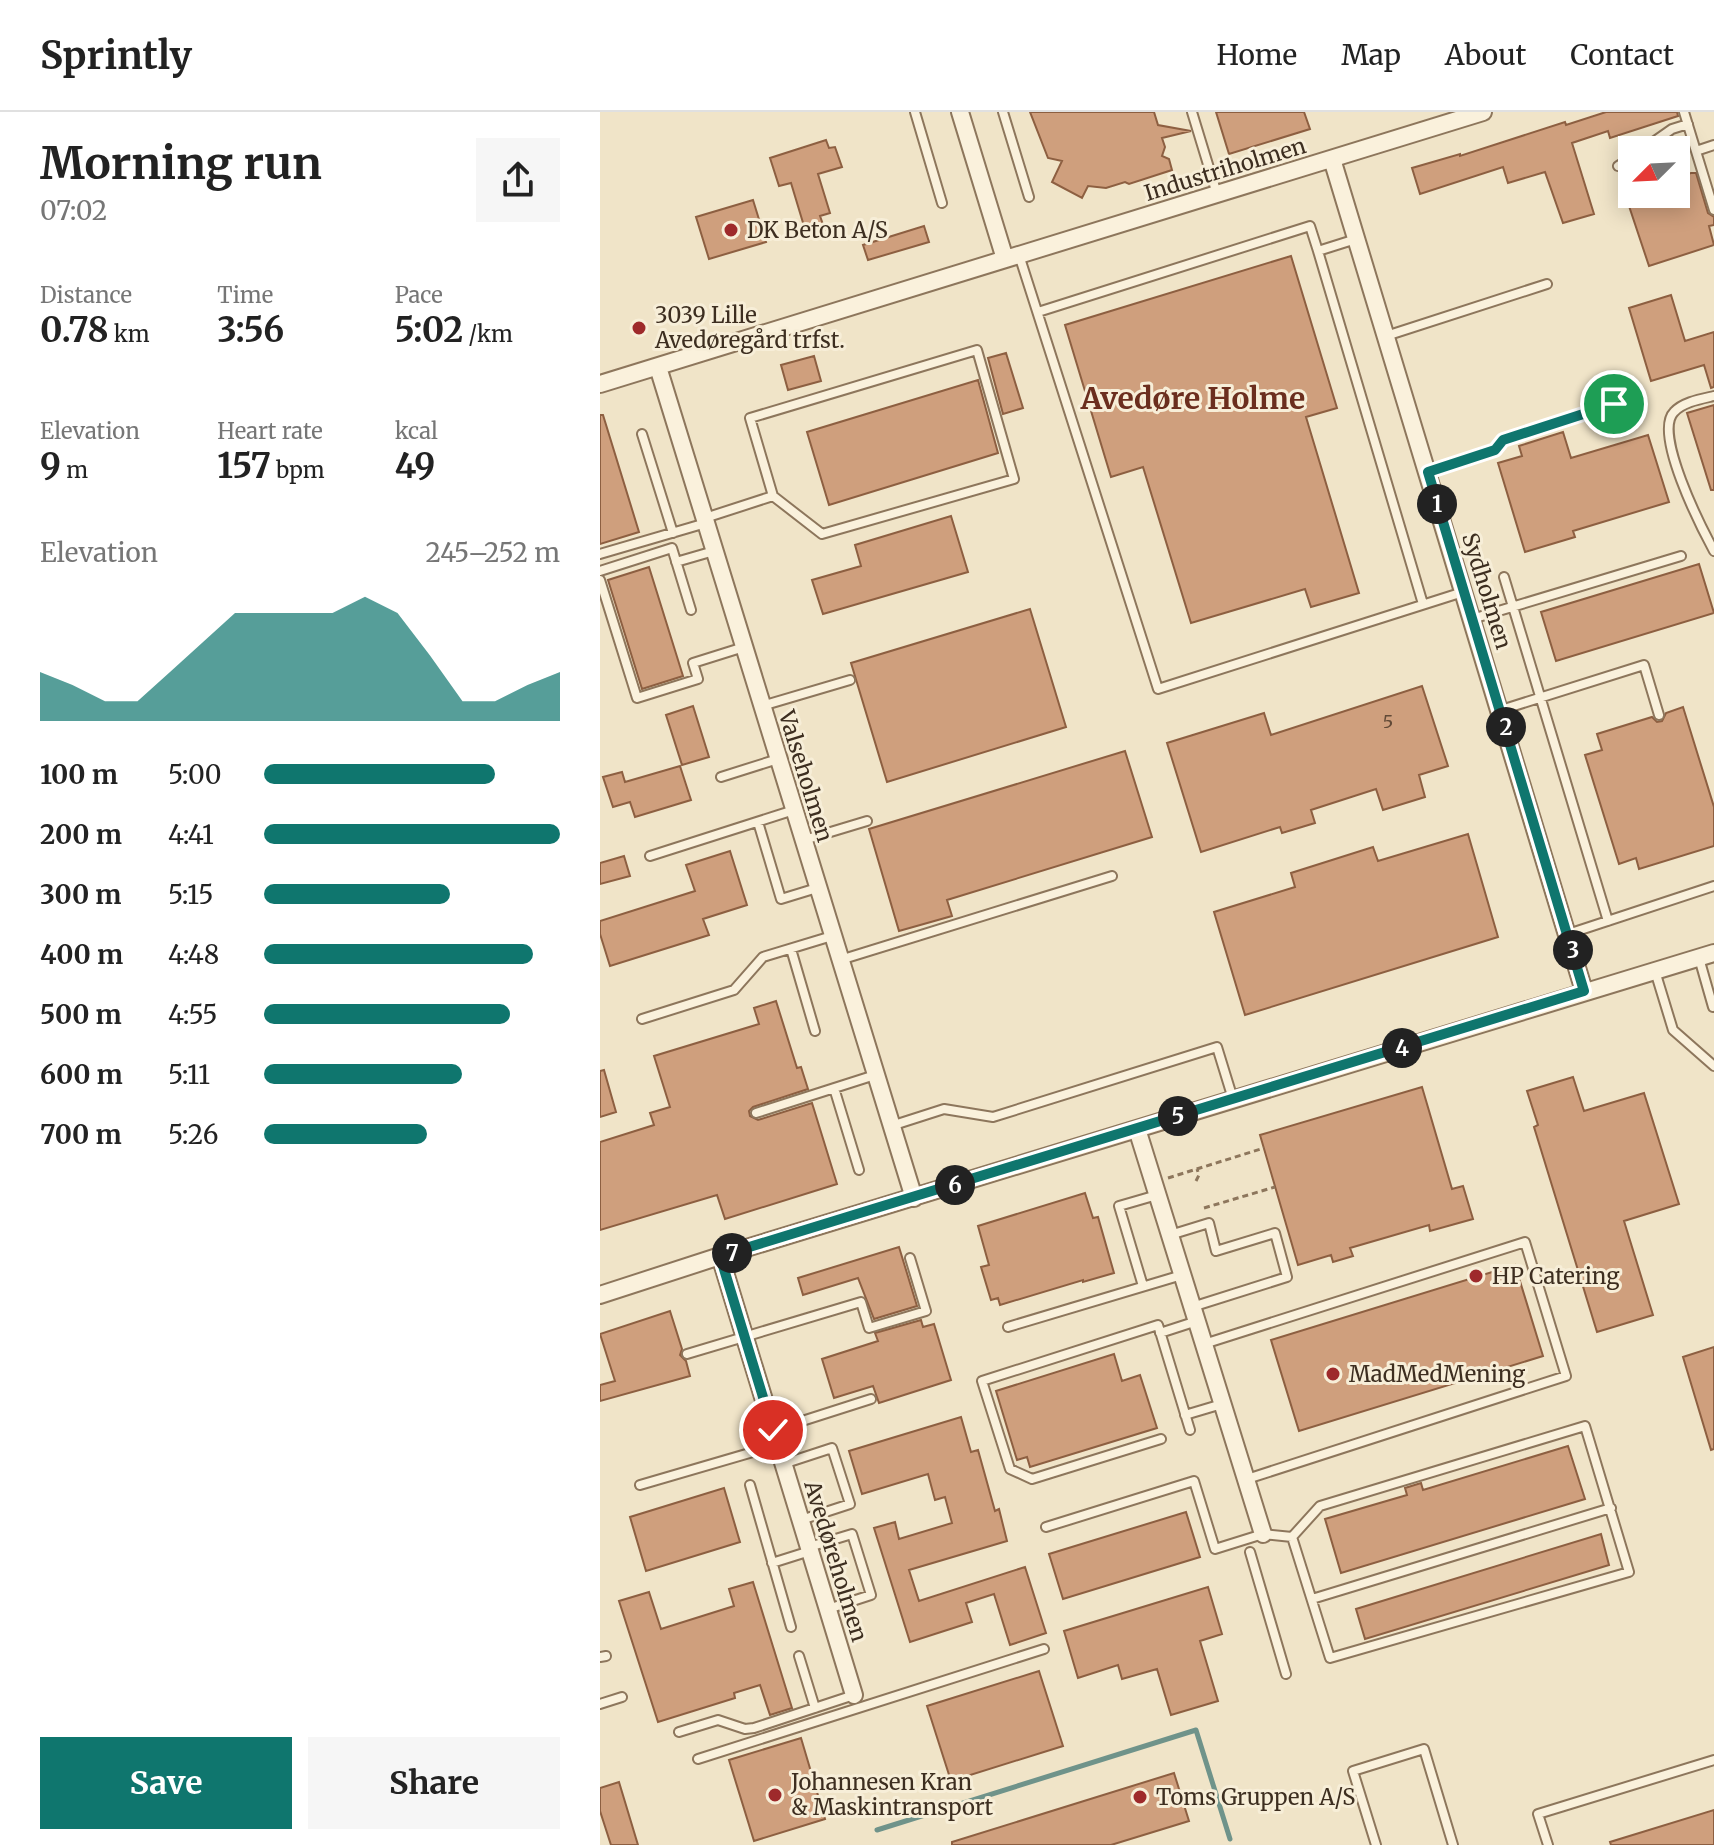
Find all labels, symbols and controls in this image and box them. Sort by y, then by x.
text: Sprintly [40,32,192,79]
text: Home [1216,37,1297,73]
text: Map [1341,37,1401,73]
text: About [1445,37,1526,73]
text: Contact [1570,37,1674,73]
street label: Industriholmen [1141,131,1310,207]
text: Morning run [40,136,322,191]
north arrow [1618,136,1690,208]
map controls [1618,136,1690,208]
button: share [476,138,560,222]
text: 07:02 [40,194,107,227]
place label: DK Beton A/S [747,216,888,244]
marker: DK Beton A/S [722,221,740,239]
text: Distance [40,281,132,309]
text: Time [217,281,273,309]
text: Pace [395,281,443,309]
place label: 3039 Lille Avedøregård trfst. [654,301,845,354]
text: 0.78 [40,309,109,351]
text: 3:56 [217,309,284,351]
text: 5:02 [395,309,463,351]
marker: 3039 Lille Avedøregård trfst. [630,319,648,337]
text: km [109,320,150,348]
text: /km [463,320,513,348]
pin [1580,370,1648,438]
district label: Avedøre Holme [1080,379,1305,417]
icon: arrive [1592,382,1636,426]
text: Elevation [40,417,140,445]
text: Heart rate [217,417,323,445]
text: kcal [395,417,438,445]
text: 9 [40,445,61,487]
text: 157 [217,445,271,487]
text: 49 [395,445,435,487]
text: m [61,456,88,484]
text: bpm [271,456,325,484]
pin: 1 [1417,484,1457,524]
text: 1 [1432,490,1442,518]
street label: Sydholmen [1456,529,1518,653]
text: Elevation [40,536,158,569]
text: 245–252 m [426,536,560,569]
street label: Valseholmen [772,706,839,846]
pin: 2 [1486,707,1526,747]
house number: 5 [1383,710,1393,733]
text: 2 [1500,713,1512,741]
text: 100 m [40,758,118,791]
text: 5:00 [168,758,222,791]
text: 200 m [40,818,122,851]
text: 4:41 [168,818,214,851]
text: 300 m [40,878,121,911]
text: 5:15 [168,878,213,911]
pin: 3 [1553,930,1593,970]
text: 3 [1567,936,1579,964]
text: 400 m [40,938,123,971]
text: 4:48 [168,938,219,971]
text: 500 m [40,998,122,1031]
text: 4:55 [168,998,217,1031]
pin: 4 [1382,1028,1422,1068]
text: 4 [1395,1034,1409,1062]
text: 600 m [40,1058,123,1091]
text: 5:11 [168,1058,210,1091]
pin: 5 [1158,1096,1198,1136]
text: 5 [1172,1102,1184,1130]
text: 700 m [40,1118,122,1151]
text: 5:26 [168,1118,218,1151]
pin: 6 [935,1165,975,1205]
text: 6 [948,1171,962,1199]
pin: 7 [712,1233,752,1273]
text: 7 [725,1239,739,1267]
place label: HP Catering [1492,1262,1619,1290]
marker: HP Catering [1467,1267,1485,1285]
place label: MadMedMening [1349,1360,1525,1388]
marker: MadMedMening [1324,1365,1342,1383]
pin [739,1396,807,1464]
icon: check [751,1408,795,1452]
street label: Avedøreholmen [798,1476,874,1645]
button: Save [40,1737,292,1829]
button: Share [308,1737,560,1829]
place label: Johannesen Kran & Maskintransport [790,1768,994,1821]
place label: Toms Gruppen A/S [1156,1783,1355,1811]
marker: Johannesen Kran & Maskintransport [766,1786,784,1804]
marker: Toms Gruppen A/S [1131,1788,1149,1806]

